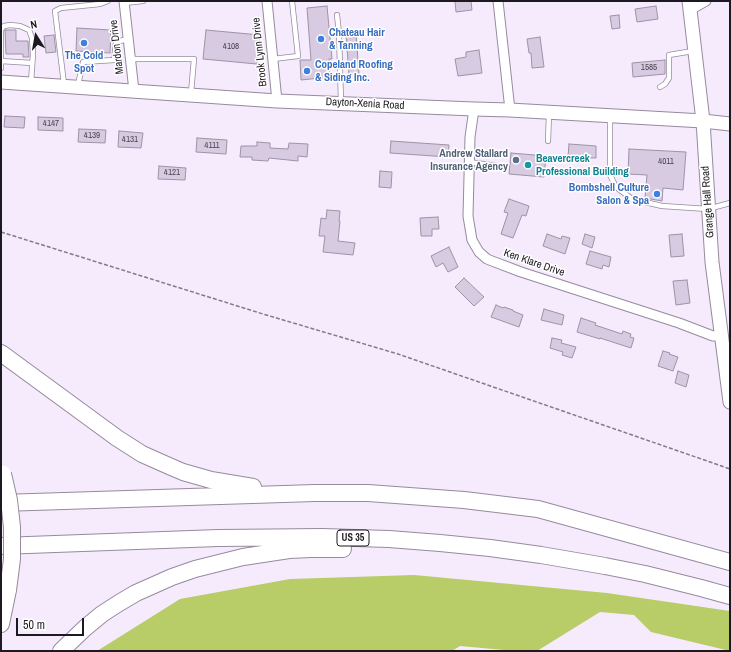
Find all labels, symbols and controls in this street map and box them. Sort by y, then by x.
north arrow [16,16,56,56]
text: N [29,17,38,32]
street label: Brook Lynn Drive [250,17,270,87]
street label: Mardon Drive [107,19,127,75]
place label: Chateau Hair & Tanning [329,26,385,52]
marker: Chateau Hair & Tanning [316,34,326,44]
marker: The Cold Spot [79,38,89,48]
house number: 4108 [223,42,239,52]
place label: The Cold Spot [65,49,103,75]
place label: Copeland Roofing & Siding Inc. [315,58,393,84]
house number: 1585 [641,63,657,73]
marker: Copeland Roofing & Siding Inc. [302,66,312,76]
street label: Dayton-Xenia Road [325,95,405,113]
house number: 4147 [43,119,59,129]
house number: 4139 [84,131,100,141]
house number: 4131 [122,135,138,145]
house number: 4111 [204,141,220,151]
place label: Andrew Stallard Insurance Agency [430,147,508,173]
place label: Beavercreek Professional Building [536,152,629,178]
marker: Andrew Stallard Insurance Agency [511,155,521,165]
house number: 4011 [658,157,674,167]
marker: Beavercreek Professional Building [523,160,533,170]
street label: Grange Hall Road [699,166,717,238]
house number: 4121 [164,168,180,178]
place label: Bombshell Culture Salon & Spa [569,181,649,207]
marker: Bombshell Culture Salon & Spa [652,189,662,199]
street label: Ken Klare Drive [502,246,566,280]
road number: US 35 [337,530,369,546]
scale bar [18,610,86,636]
text: 50 m [23,617,45,633]

